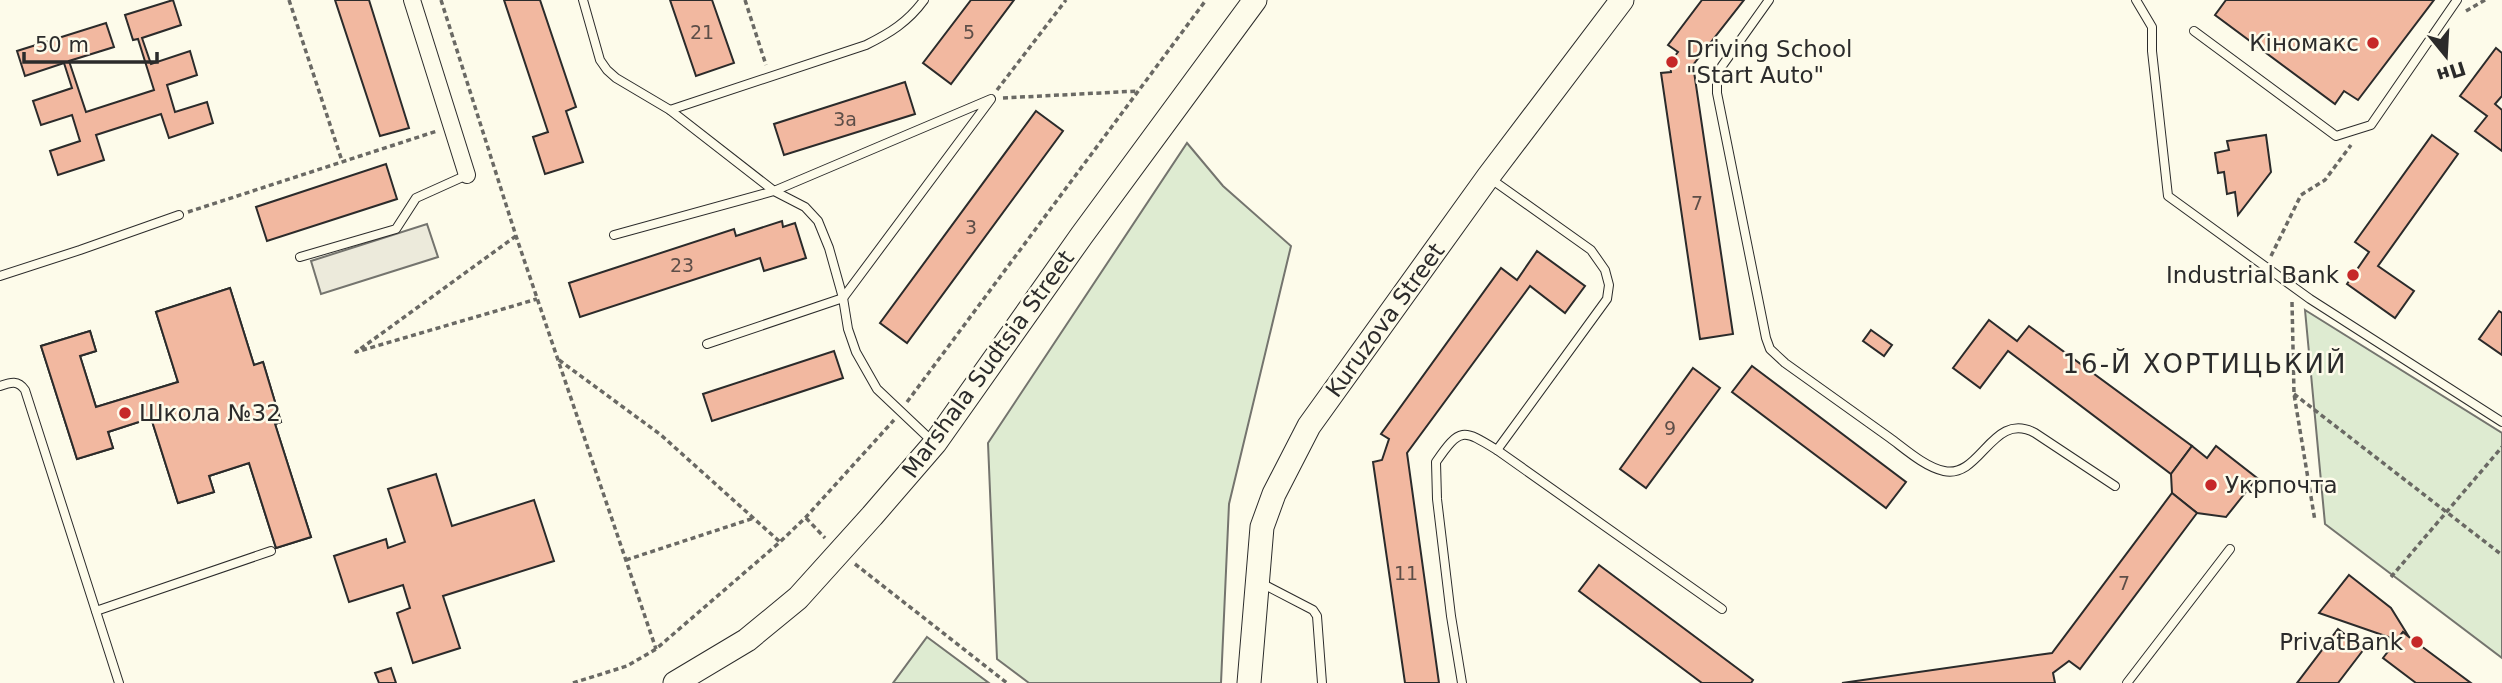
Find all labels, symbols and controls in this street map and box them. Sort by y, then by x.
scale bar [24,21,158,65]
house number: 21 [690,21,714,43]
house number: 5 [963,21,975,43]
north arrow [2411,21,2481,91]
place label: Кіномакс [2249,30,2359,56]
text: 50 m [35,33,89,57]
marker: Кіномакс [2365,35,2381,51]
place label: Driving School "Start Auto" [1686,36,1852,88]
marker: Driving School "Start Auto" [1664,54,1680,70]
text: Пн [2434,57,2468,87]
house number: 3а [833,108,857,130]
house number: 7 [1691,192,1703,214]
house number: 3 [965,216,977,238]
street label: Kuruzova Street [1321,238,1449,402]
street label: Marshala Sudtsia Street [897,245,1079,483]
house number: 23 [670,254,694,276]
place label: Industrial Bank [2166,262,2340,288]
marker: Industrial Bank [2345,267,2361,283]
district label: 16-Й ХОРТИЦЬКИЙ [2063,348,2347,379]
place label: Школа №32 [139,400,281,426]
marker: Школа №32 [117,405,133,421]
house number: 9 [1664,417,1676,439]
place label: Укрпочта [2225,472,2338,498]
marker: Укрпочта [2203,477,2219,493]
house number: 11 [1394,562,1418,584]
house number: 7 [2118,572,2130,594]
place label: PrivatBank [2279,629,2404,655]
marker: PrivatBank [2409,634,2425,650]

